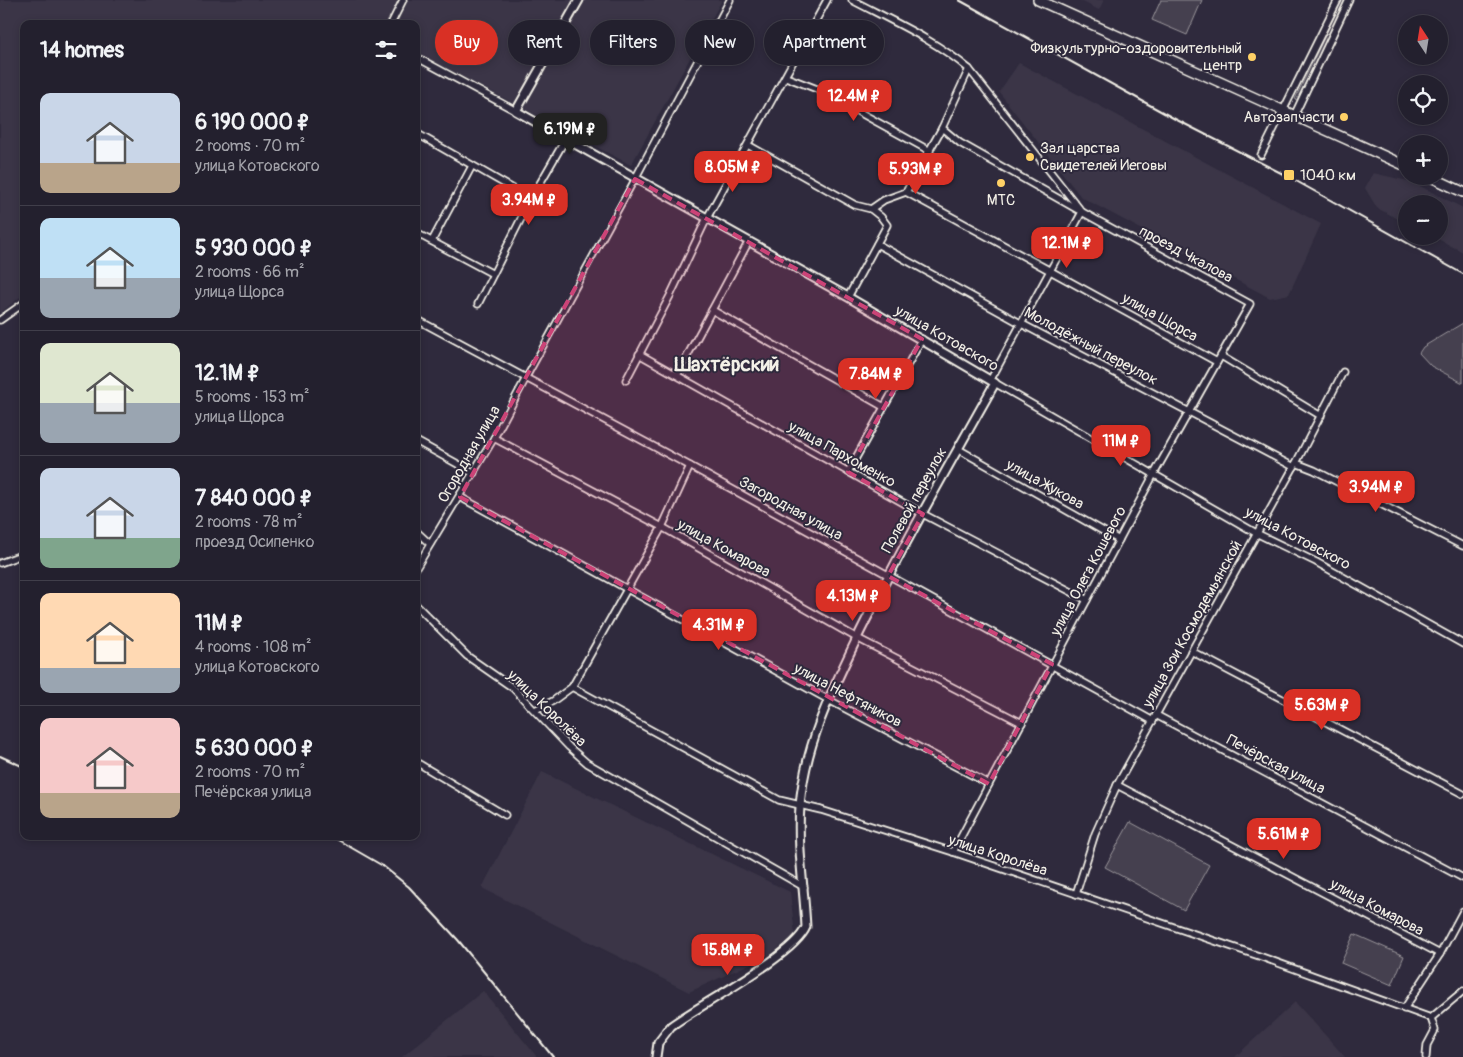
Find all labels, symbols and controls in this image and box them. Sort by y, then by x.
north arrow [1398,15,1448,65]
map controls [1398,15,1448,245]
chip: Buy [435,20,498,65]
chip: Rent [508,20,580,65]
chip: Filters [590,20,675,65]
chip: New [685,20,754,65]
chip: Apartment [764,20,884,65]
icon: filters [372,36,400,64]
text: 14 homes [40,37,124,64]
place label: Физкультурно-оздоровительный центр [1031,39,1242,75]
marker: Физкультурно-оздоровительный центр [1246,51,1258,63]
button: locate [1398,75,1448,125]
pin: 12.4M ₽ [808,80,900,122]
text: 12.4M ₽ [828,86,880,106]
place label: Автозапчасти [1243,108,1334,127]
text: 6 190 000 ₽ [195,109,310,136]
marker: Автозапчасти [1338,111,1350,123]
pin: 6.19M ₽ [524,112,616,155]
icon: home [80,113,140,173]
text: 6.19M ₽ [544,119,596,139]
button: + [1398,135,1448,185]
text: 2 rooms · 70 m² [195,136,305,156]
place label: Зал царства Свидетелей Иеговы [1040,139,1167,175]
pin: 8.05M ₽ [687,150,779,193]
marker: Зал царства Свидетелей Иеговы [1024,151,1036,163]
pin: 5.93M ₽ [870,152,962,195]
text: улица Котовского [195,156,320,176]
text: 8.05M ₽ [705,157,761,177]
text: 5.93M ₽ [889,159,943,179]
place label: 1040 км [1300,166,1356,185]
marker: 1040 км [1282,168,1296,182]
marker: МТС [995,177,1007,189]
pin: 3.94M ₽ [483,184,575,226]
text: 3.94M ₽ [502,190,556,210]
place label: МТС [987,191,1015,210]
button: − [1398,195,1448,245]
street label: проезд Чкалова [1136,222,1236,287]
pin: 12.1M ₽ [1021,226,1113,269]
text: 12.1M ₽ [1042,233,1092,253]
text: 5 930 000 ₽ [195,235,313,262]
icon: home [80,238,140,298]
text: 2 rooms · 66 m² [195,262,305,282]
text: улица Щорса [195,282,284,302]
street label: улица Щорса [1118,288,1201,346]
street label: улица Котовского [891,300,1002,376]
street label: Молодёжный переулок [1021,303,1161,390]
district label: Шахтёрский [674,352,779,377]
pin: 7.84M ₽ [830,358,922,400]
text: 12.1M ₽ [195,360,260,387]
icon: home [80,363,140,423]
text: 7.84M ₽ [849,364,903,384]
text: 5 rooms · 153 m² [195,387,310,407]
street label: Огородная улица [434,402,505,506]
text: улица Щорса [195,407,284,427]
street label: улица Пархоменко [784,417,899,492]
pin: 11M ₽ [1086,424,1156,467]
text: 11M ₽ [1102,431,1140,451]
street label: Полевой переулок [878,444,951,556]
street label: улица Жукова [1002,455,1087,514]
pin: 3.94M ₽ [1330,470,1422,513]
street label: Загородная улица [736,472,846,545]
text: 3.94M ₽ [1349,477,1403,497]
text: 7 840 000 ₽ [195,485,313,512]
icon: home [80,488,140,548]
street label: улица Котовского [1241,502,1354,574]
street label: улица Олега Кошевого [1046,503,1131,640]
text: 2 rooms · 78 m² [195,512,302,532]
street label: улица Комарова [673,515,774,582]
text: проезд Осипенко [195,532,314,552]
street label: улица Зои Космодемьянской [1138,537,1246,712]
pin: 4.13M ₽ [807,580,899,622]
text: 4.13M ₽ [827,586,879,606]
pin: 4.31M ₽ [673,608,765,651]
text: 11M ₽ [195,610,244,637]
icon: home [80,613,140,673]
text: 4.31M ₽ [693,615,745,635]
text: 4 rooms · 108 m² [195,637,312,657]
text: улица Котовского [195,657,320,677]
street label: улица Нефтяников [789,658,905,732]
street label: улица Королёва [502,665,590,751]
pin: 5.63M ₽ [1276,688,1368,731]
text: 5.63M ₽ [1294,695,1350,715]
street label: Печёрская улица [1223,730,1328,798]
text: 5 630 000 ₽ [195,735,314,762]
icon: home [80,738,140,798]
text: 2 rooms · 70 m² [195,762,305,782]
text: Печёрская улица [195,782,311,802]
pin: 5.61M ₽ [1238,818,1330,860]
text: 5.61M ₽ [1258,824,1310,844]
street label: улица Королёва [945,830,1050,880]
street label: улица Комарова [1326,874,1427,940]
pin: 15.8M ₽ [682,934,774,976]
text: 15.8M ₽ [702,940,754,960]

